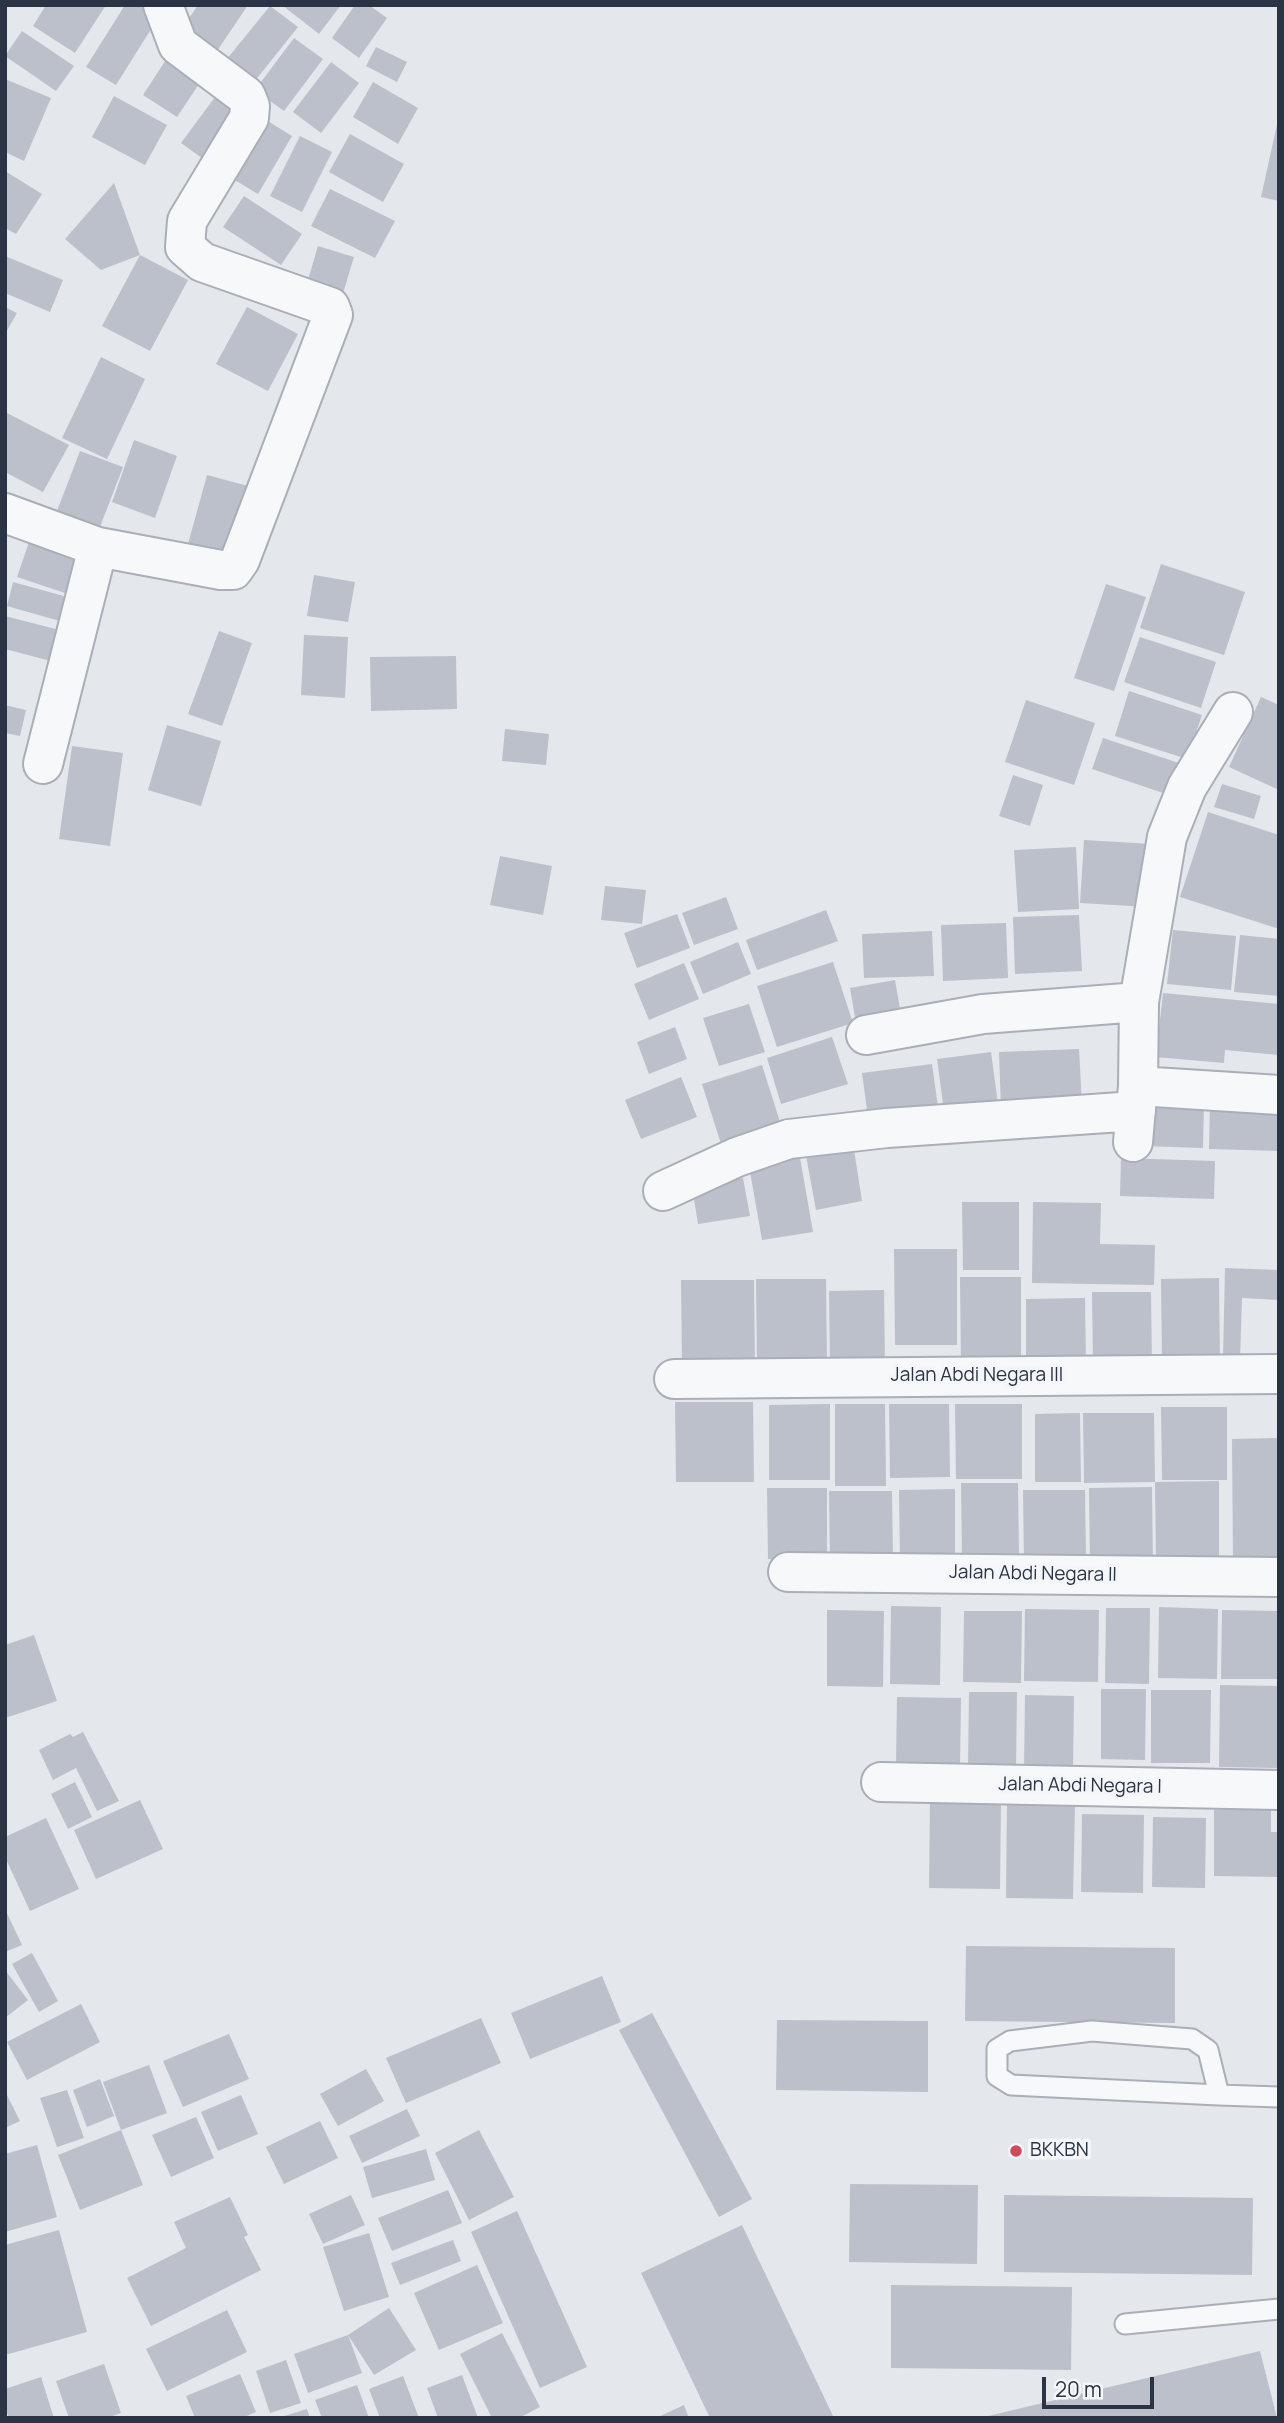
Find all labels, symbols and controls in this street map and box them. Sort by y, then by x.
street label: Jalan Abdi Negara III [891,1365,1063,1387]
street label: Jalan Abdi Negara II [949,1561,1117,1587]
street label: Jalan Abdi Negara I [998,1773,1162,1799]
place label: BKKBN [1030,2140,1089,2162]
marker: BKKBN [1008,2143,1024,2159]
scale bar [1046,2364,1158,2408]
text: 20 m [1055,2375,1102,2403]

